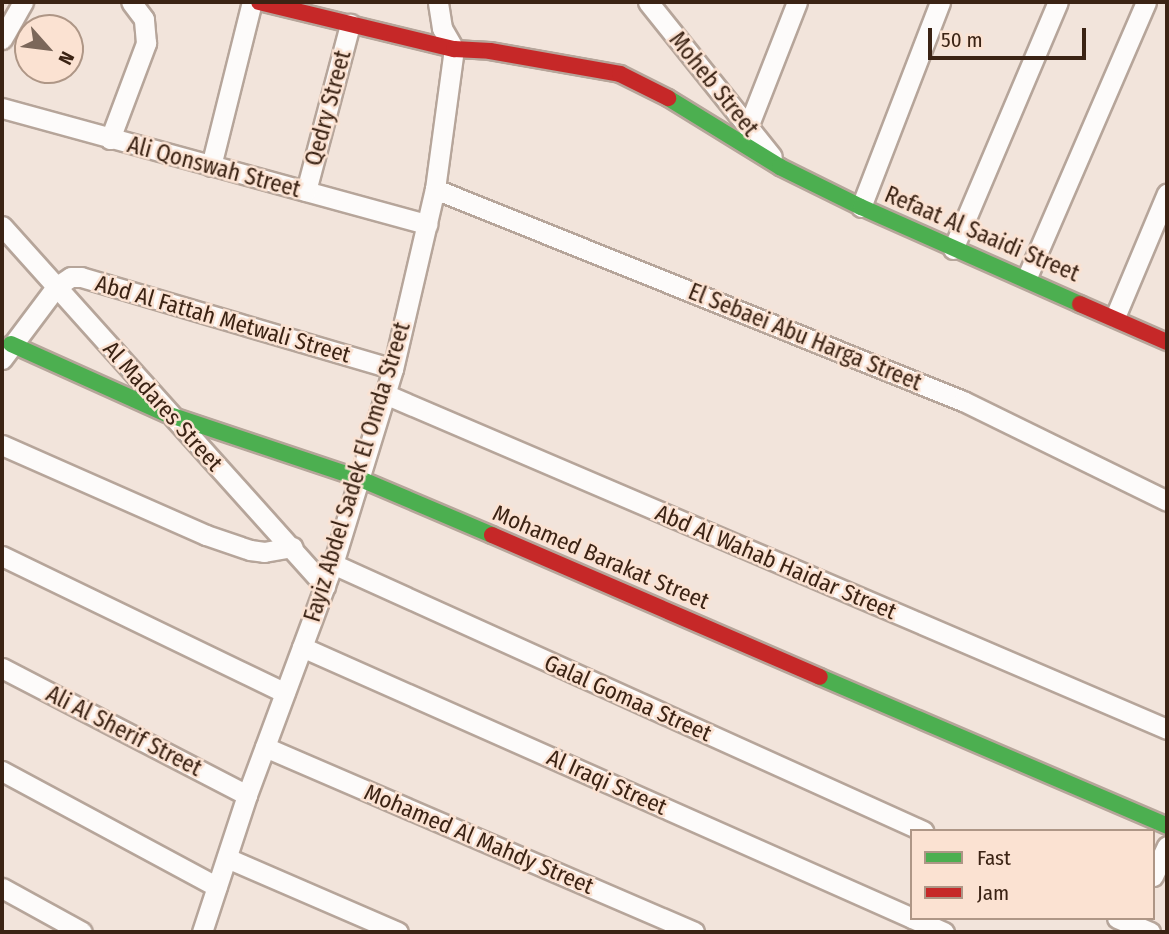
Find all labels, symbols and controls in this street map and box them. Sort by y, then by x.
north arrow [14,14,84,84]
scale bar [931,14,1088,58]
street label: Moheb Street [664,26,764,142]
text: 50 m [941,27,983,53]
street label: Qedry Street [299,47,357,169]
text: N [53,48,79,69]
street label: Ali Qonswah Street [125,131,303,203]
street label: Refaat Al Saaidi Street [881,181,1083,287]
street label: Abd Al Fattah Metwali Street [92,269,354,369]
street label: El Sebaei Abu Harga Street [684,278,926,396]
street label: Fayiz Abdel Sadek El Omda Street [298,319,416,625]
street label: Al Madares Street [97,335,229,477]
street label: Mohamed Barakat Street [489,499,713,615]
street label: Abd Al Wahab Haidar Street [651,499,901,625]
street label: Galal Gomaa Street [540,649,716,747]
street label: Ali Al Sherif Street [42,680,206,782]
street label: Al Iraqi Street [543,743,671,821]
street label: Mohamed Al Mahdy Street [360,778,598,900]
legend [910,829,1155,920]
text: Fast [977,845,1011,871]
text: Jam [977,880,1009,906]

